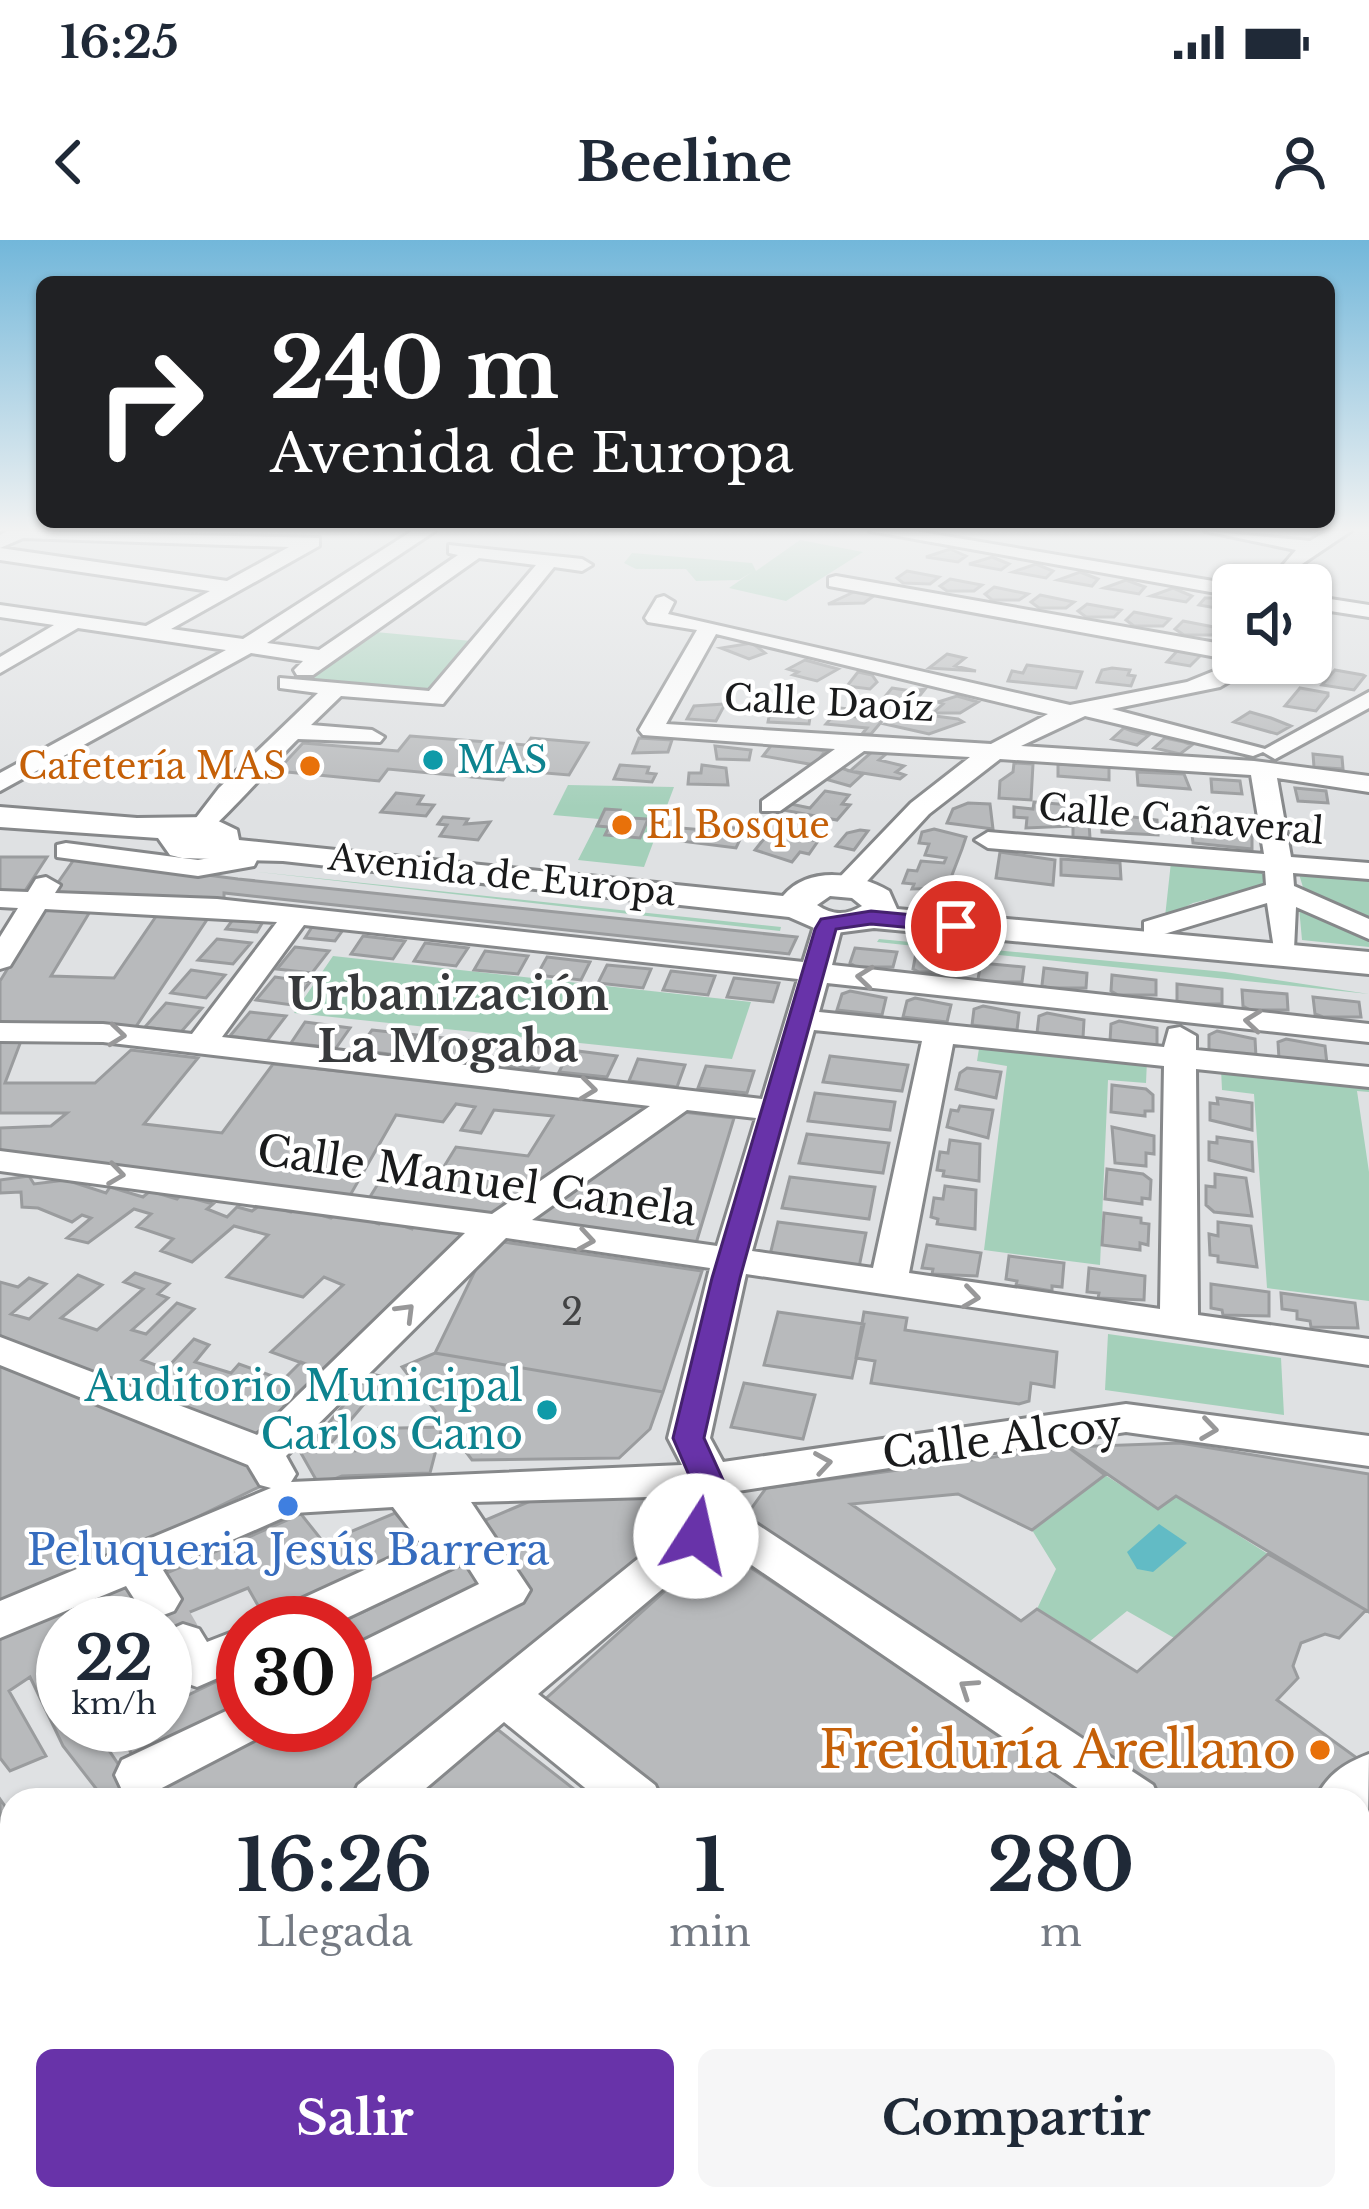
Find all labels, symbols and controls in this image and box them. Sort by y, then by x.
text: 16:25 [60,14,179,70]
icon: back [36,129,102,195]
text: Beeline [577,129,792,196]
icon: person [1267,129,1333,195]
text: 240 m [270,317,559,421]
icon: right [72,324,228,480]
text: Avenida de Europa [270,420,794,487]
map controls [1212,564,1332,684]
button: sound [1212,564,1332,684]
street label: Calle Daoíz [723,675,935,731]
place label: MAS [457,738,547,783]
place label: Cafetería MAS [18,744,286,789]
marker: MAS [420,747,446,773]
marker: Cafetería MAS [297,753,323,779]
street label: Calle Cañaveral [1036,784,1326,854]
place label: El Bosque [646,803,830,848]
marker: El Bosque [609,812,635,838]
street label: Avenida de Europa [325,834,678,916]
pin [905,875,1007,977]
icon: arrive [923,893,989,959]
one-way arrow [855,965,875,991]
district label: Urbanización La Mogaba [287,966,609,1074]
one-way arrow [1243,1008,1263,1034]
one-way arrow [108,1022,127,1047]
one-way arrow [578,1075,598,1101]
street label: Calle Manuel Canela [254,1123,701,1237]
one-way arrow [106,1160,126,1186]
one-way arrow [576,1226,595,1252]
one-way arrow [962,1283,981,1309]
house number: 2 [561,1290,583,1335]
one-way arrow [392,1304,414,1326]
place label: Auditorio Municipal Carlos Cano [83,1360,523,1460]
marker: Auditorio Municipal Carlos Cano [534,1397,560,1423]
street label: Calle Alcoy [879,1399,1125,1479]
one-way arrow [1199,1415,1219,1441]
one-way arrow [813,1451,833,1477]
position arrow [633,1473,759,1599]
marker: Peluqueria Jesús Barrera [275,1493,301,1519]
place label: Peluqueria Jesús Barrera [27,1524,550,1576]
speed limit sign: 30 [216,1596,372,1752]
text: 22 [75,1622,153,1696]
one-way arrow [960,1680,982,1702]
text: km/h [71,1685,157,1722]
place label: Freiduría Arellano [819,1719,1296,1782]
marker: Freiduría Arellano [1307,1737,1333,1763]
text: 16:26 [237,1821,432,1910]
text: 1 [694,1821,726,1910]
text: 280 [987,1821,1134,1910]
text: Llegada [256,1908,413,1957]
text: min [669,1908,751,1957]
text: m [1040,1908,1082,1957]
button: Salir [36,2049,674,2187]
button: Compartir [698,2049,1335,2187]

